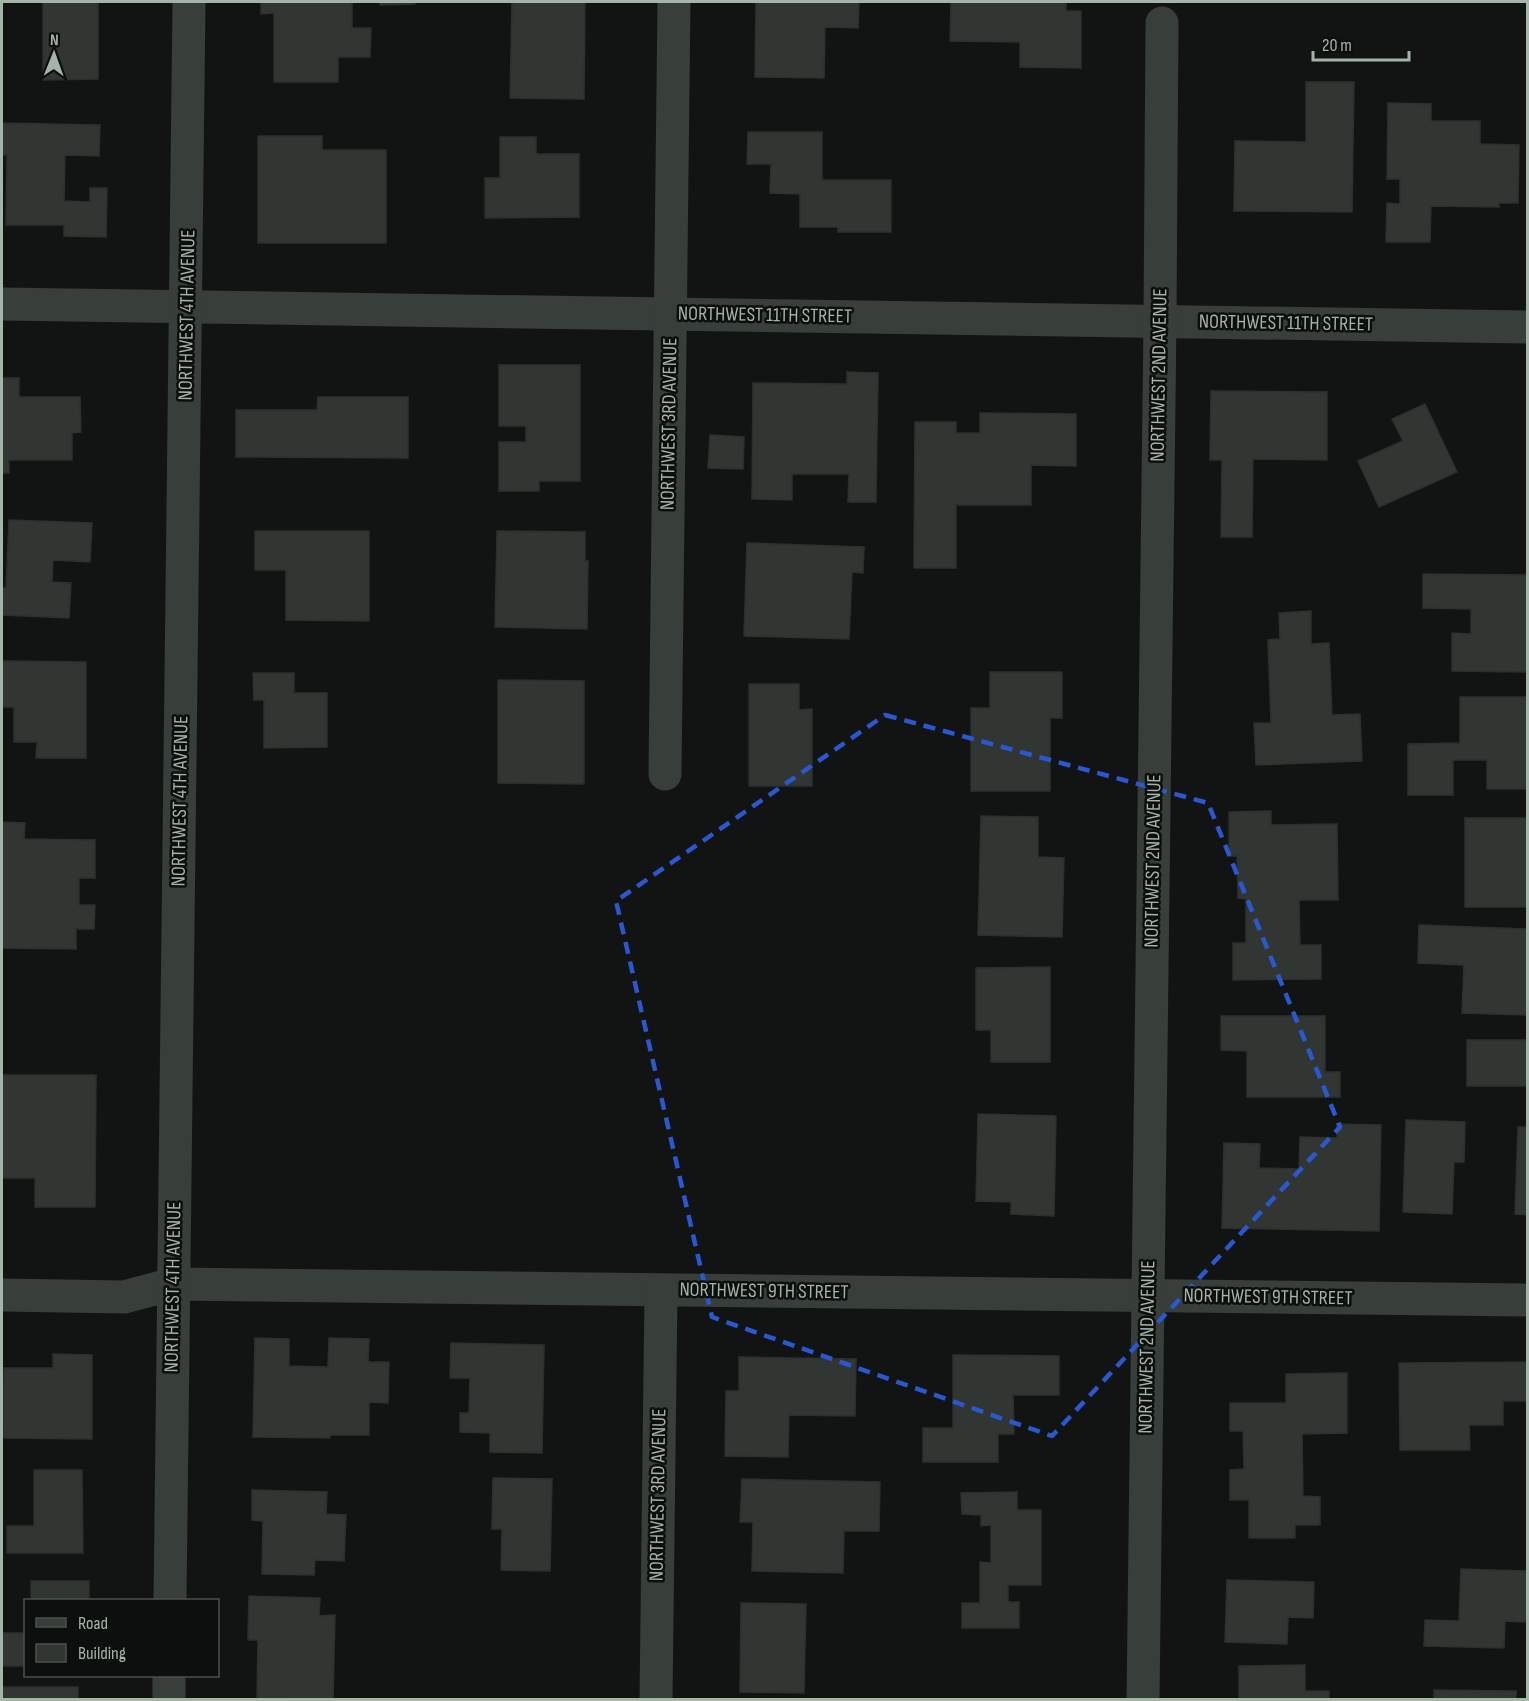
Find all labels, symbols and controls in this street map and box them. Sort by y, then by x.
north arrow [24,24,84,84]
scale bar [1313,24,1409,62]
text: N [50,31,59,50]
text: 20 m [1322,35,1352,56]
street label: NORTHWEST 4TH AVENUE [174,229,200,401]
street label: NORTHWEST 2ND AVENUE [1145,288,1173,462]
street label: NORTHWEST 11TH STREET [678,301,852,329]
street label: NORTHWEST 11TH STREET [1199,309,1373,337]
street label: NORTHWEST 3RD AVENUE [655,338,683,510]
street label: NORTHWEST 4TH AVENUE [167,715,193,887]
street label: NORTHWEST 2ND AVENUE [1139,774,1167,948]
street label: NORTHWEST 4TH AVENUE [160,1201,186,1373]
street label: NORTHWEST 2ND AVENUE [1133,1260,1161,1434]
street label: NORTHWEST 9TH STREET [679,1278,849,1304]
street label: NORTHWEST 9TH STREET [1183,1284,1353,1310]
street label: NORTHWEST 3RD AVENUE [644,1409,672,1581]
legend [24,1599,219,1677]
text: Road [78,1613,108,1634]
text: Building [78,1643,126,1664]

